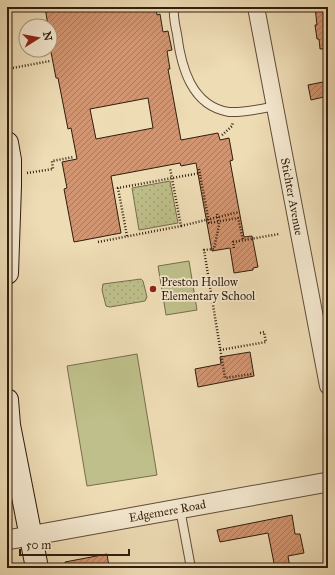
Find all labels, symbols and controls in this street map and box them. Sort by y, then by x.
north arrow [18,18,58,58]
text: N [40,30,55,43]
street label: Stichter Avenue [278,157,306,236]
place label: Preston Hollow Elementary School [161,275,256,303]
marker: Preston Hollow Elementary School [148,284,158,294]
street label: Edgemere Road [128,497,207,525]
scale bar [20,531,129,557]
text: 50 m [26,538,51,552]

